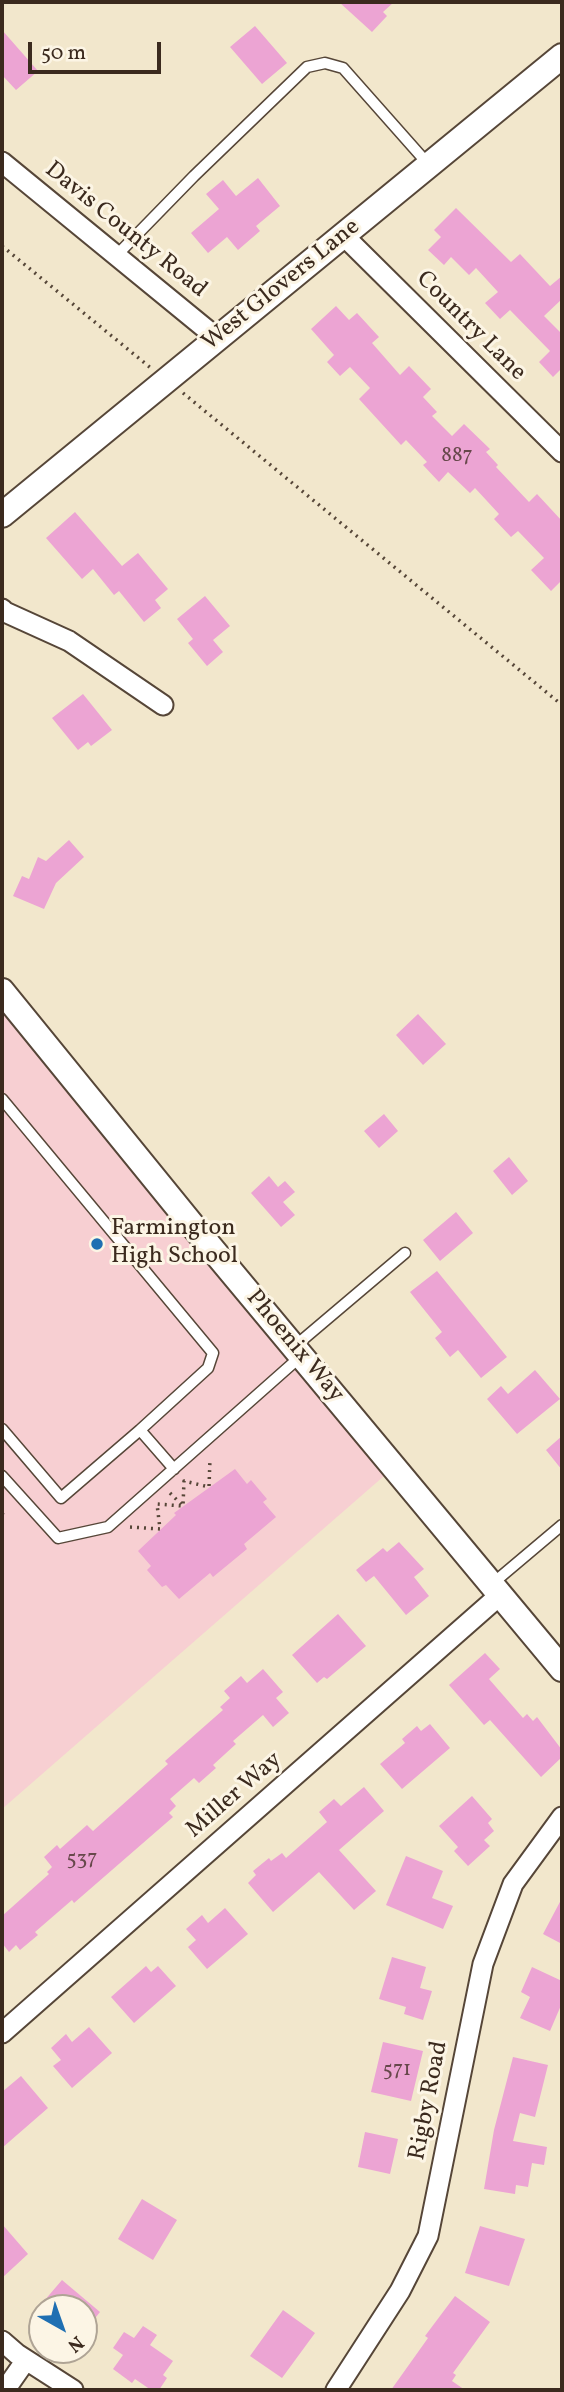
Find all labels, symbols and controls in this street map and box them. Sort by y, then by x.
scale bar [32,28,164,72]
text: 50 m [41,39,86,68]
street label: Davis County Road [38,157,212,305]
street label: West Glovers Lane [197,214,367,358]
street label: Country Lane [409,266,531,388]
house number: 887 [441,444,473,470]
place label: Farmington High School [111,1216,238,1272]
marker: Farmington High School [89,1236,105,1252]
street label: Phoenix Way [239,1285,349,1409]
street label: Miller Way [181,1747,289,1845]
house number: 537 [66,1847,98,1873]
street label: Rigby Road [404,2039,456,2163]
house number: 571 [383,2058,411,2084]
north arrow [28,2294,98,2364]
text: N [62,2329,89,2358]

